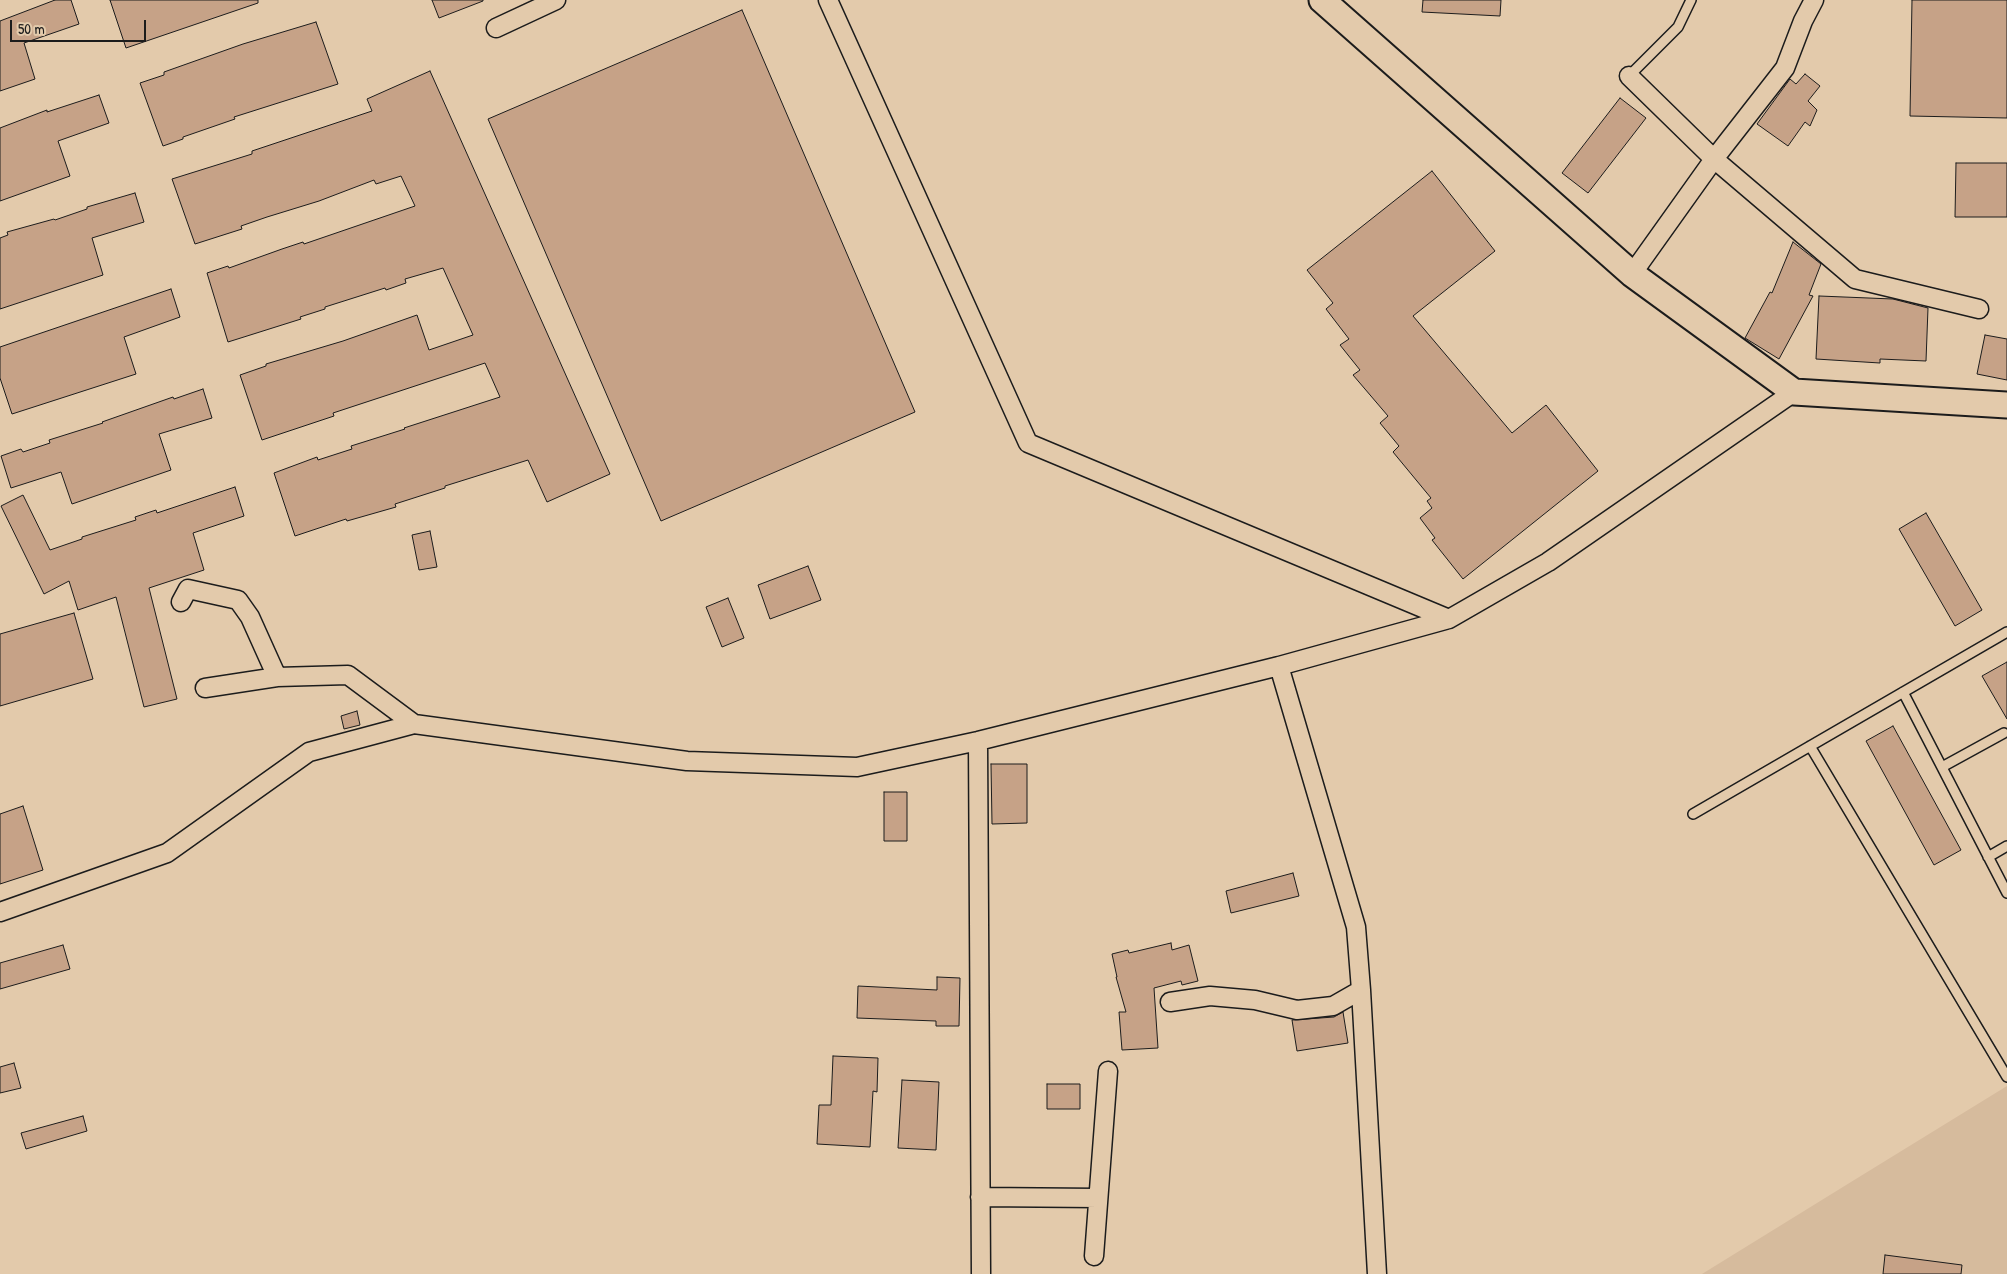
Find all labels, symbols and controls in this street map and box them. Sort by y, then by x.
scale bar [12,10,149,42]
text: 50 m [18,18,45,39]

